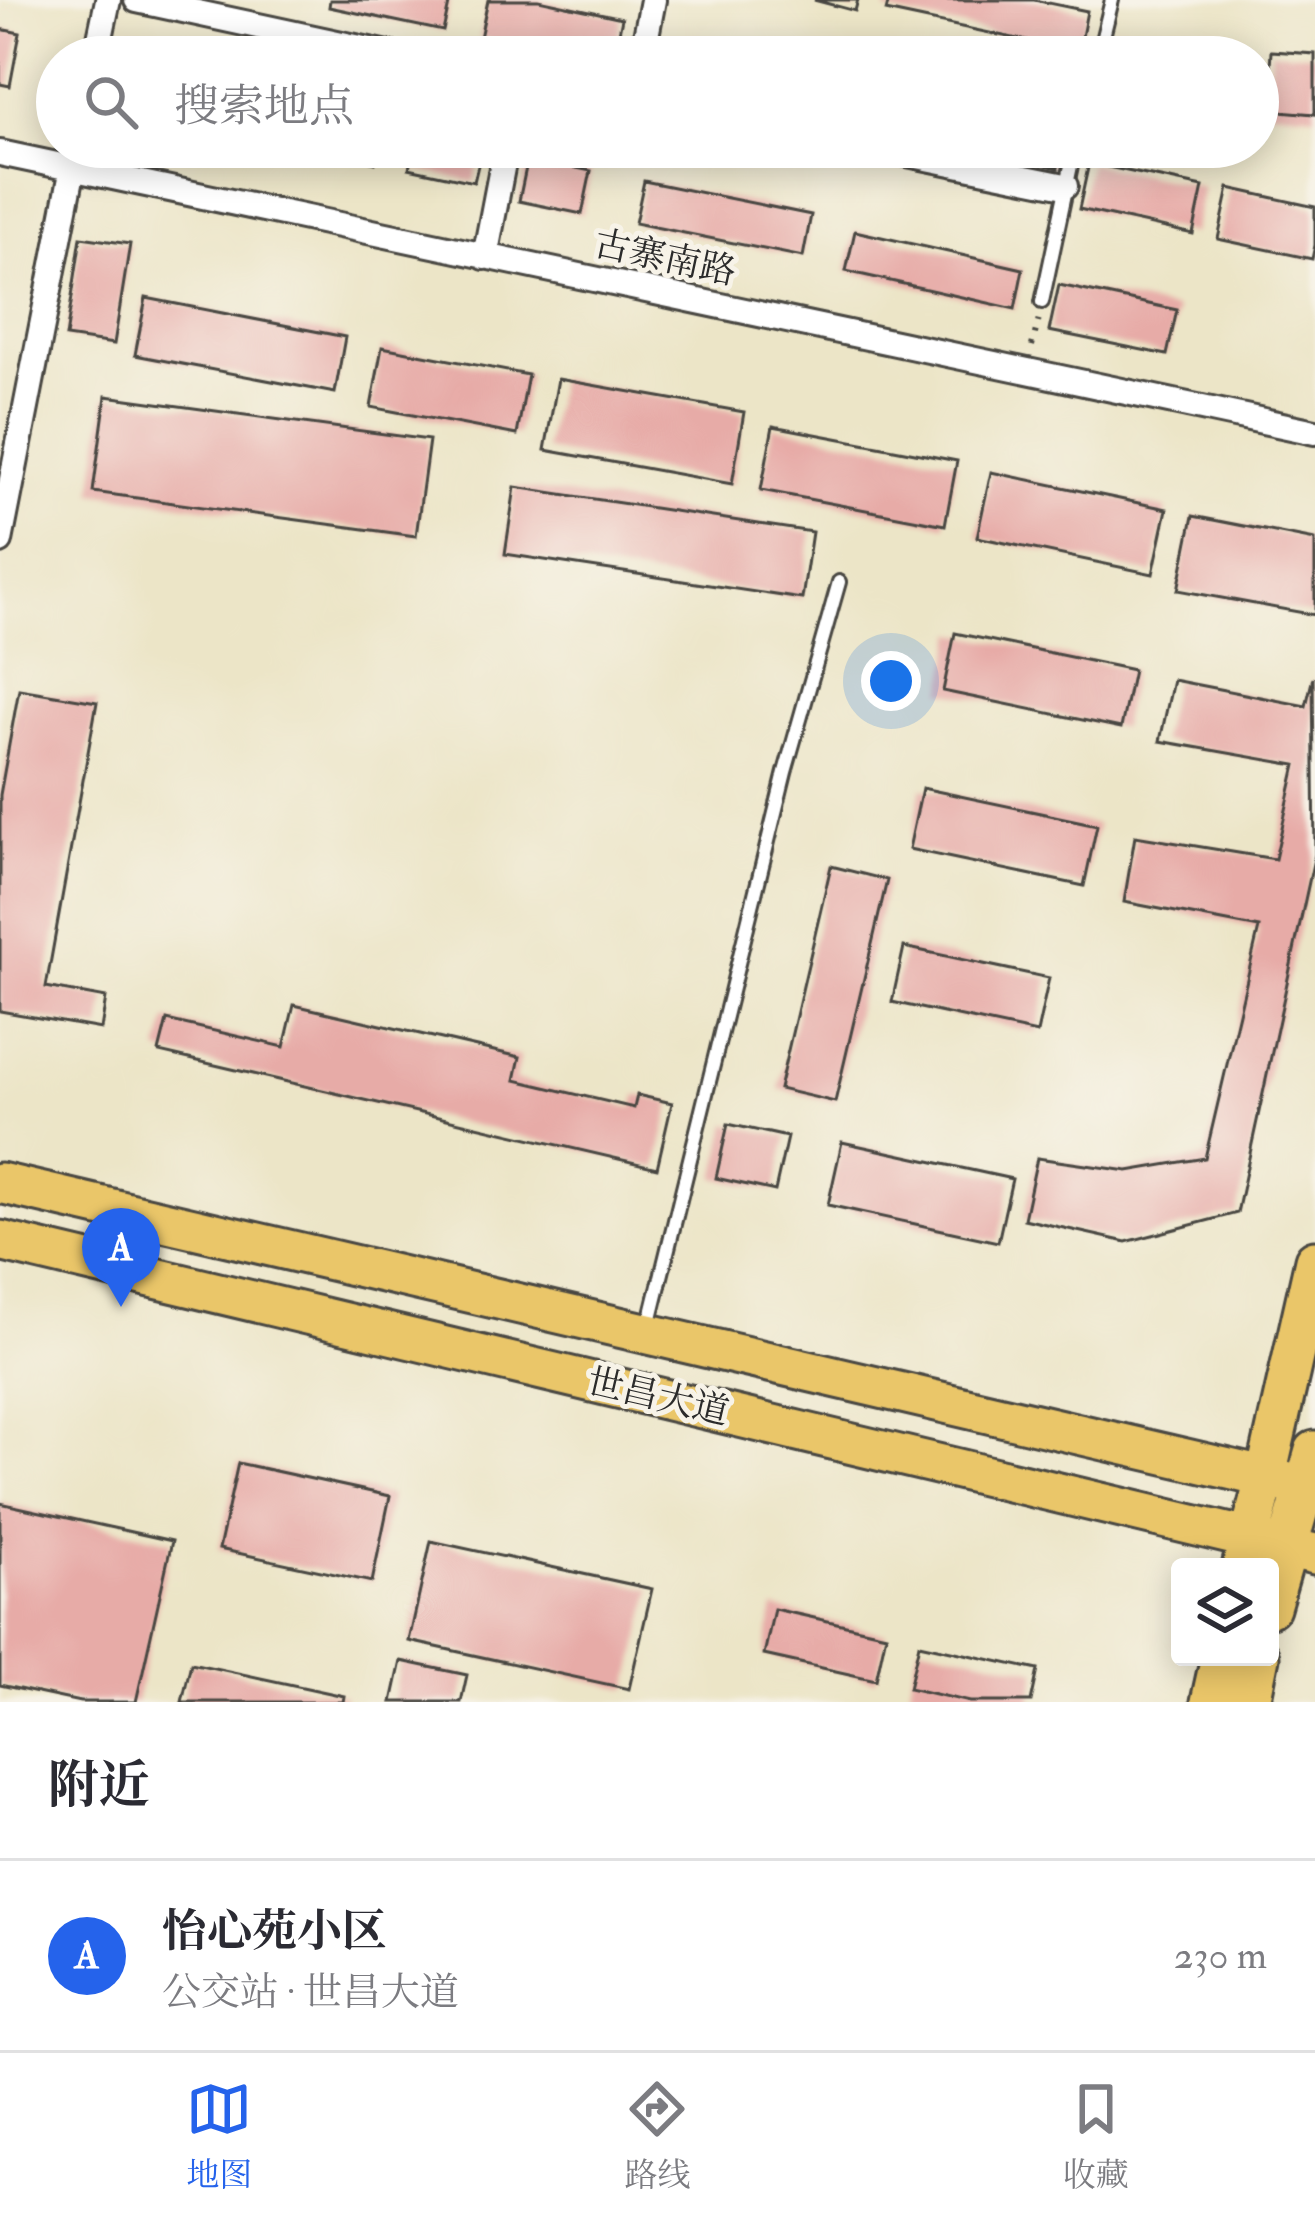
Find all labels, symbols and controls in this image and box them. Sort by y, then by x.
search box [36,36,1279,168]
icon: search [78,69,144,135]
text: 搜索地点 [174,79,354,135]
street label: 古寨南路 [590,221,740,295]
your location [861,651,921,711]
pin: A [82,1208,160,1307]
street label: 世昌大道 [583,1359,733,1435]
map controls [1171,1558,1279,1666]
button: layers [1171,1558,1279,1666]
text: 附近 [48,1754,150,1818]
text: 怡心苑小区 [162,1904,387,1960]
text: A [75,1931,99,1980]
text: 230 m [1174,1931,1267,1980]
text: 公交站 · 世昌大道 [162,1968,459,2017]
tab: 地图 [186,2076,252,2196]
tab: 路线 [624,2076,690,2196]
tab: 收藏 [1063,2076,1129,2196]

